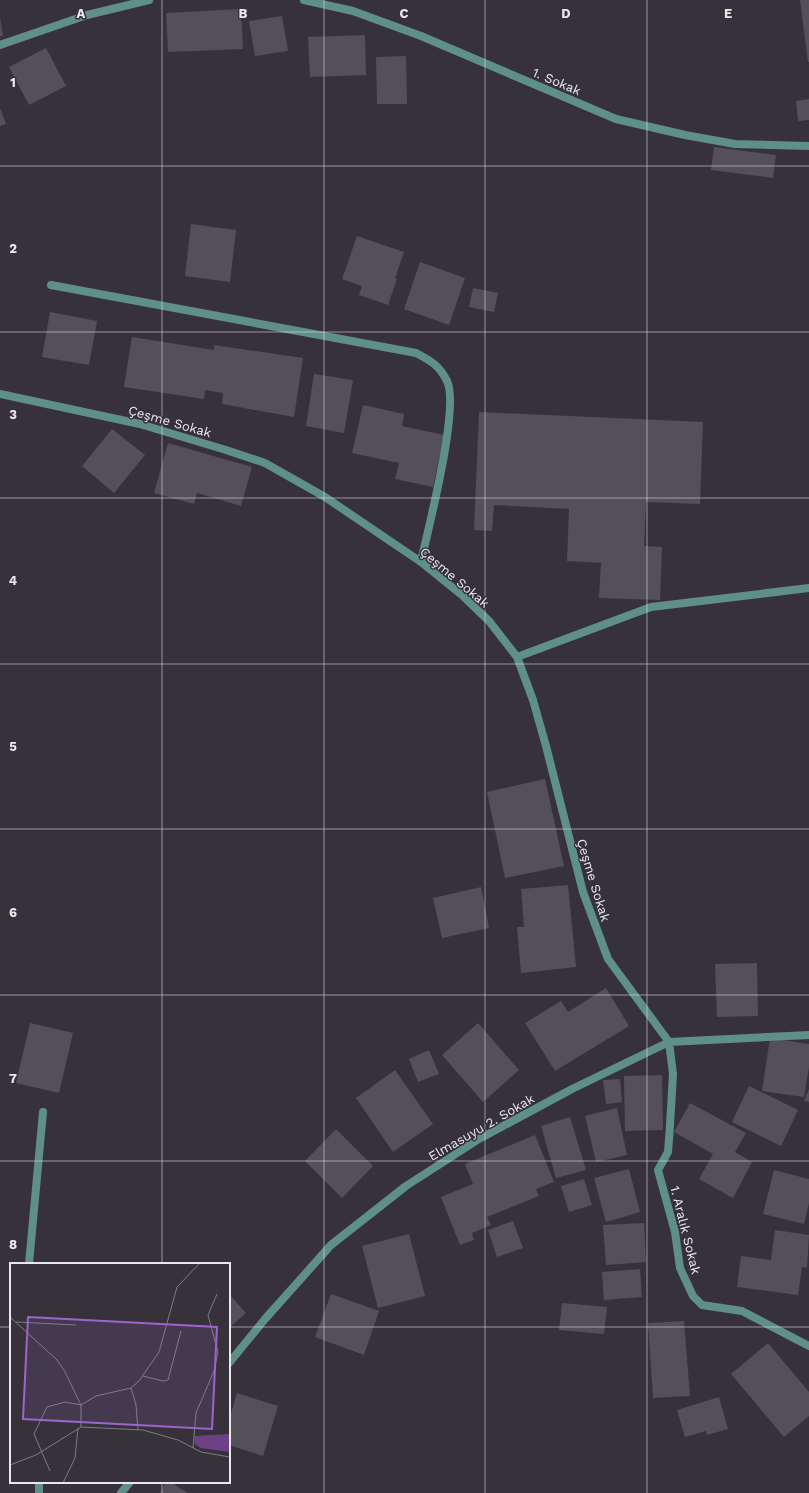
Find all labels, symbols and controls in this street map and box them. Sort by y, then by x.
text: A [77,6,86,21]
text: B [239,6,248,21]
text: C [400,6,409,21]
text: D [561,6,571,21]
text: E [724,6,732,21]
street label: 1. Sokak [530,65,584,99]
text: 1 [10,75,16,90]
text: 2 [9,241,17,256]
street label: Çeşme Sokak [127,402,214,441]
text: 3 [9,407,17,422]
street label: Çeşme Sokak [417,544,493,611]
text: 4 [9,573,18,588]
text: 5 [9,739,17,754]
street label: Çeşme Sokak [574,837,613,924]
text: 6 [9,905,17,920]
text: 7 [9,1071,17,1086]
street label: Elmasuyu 2. Sokak [426,1091,537,1164]
street label: 1. Aralık Sokak [667,1184,704,1276]
text: 8 [9,1237,17,1252]
inset map [10,1263,230,1483]

